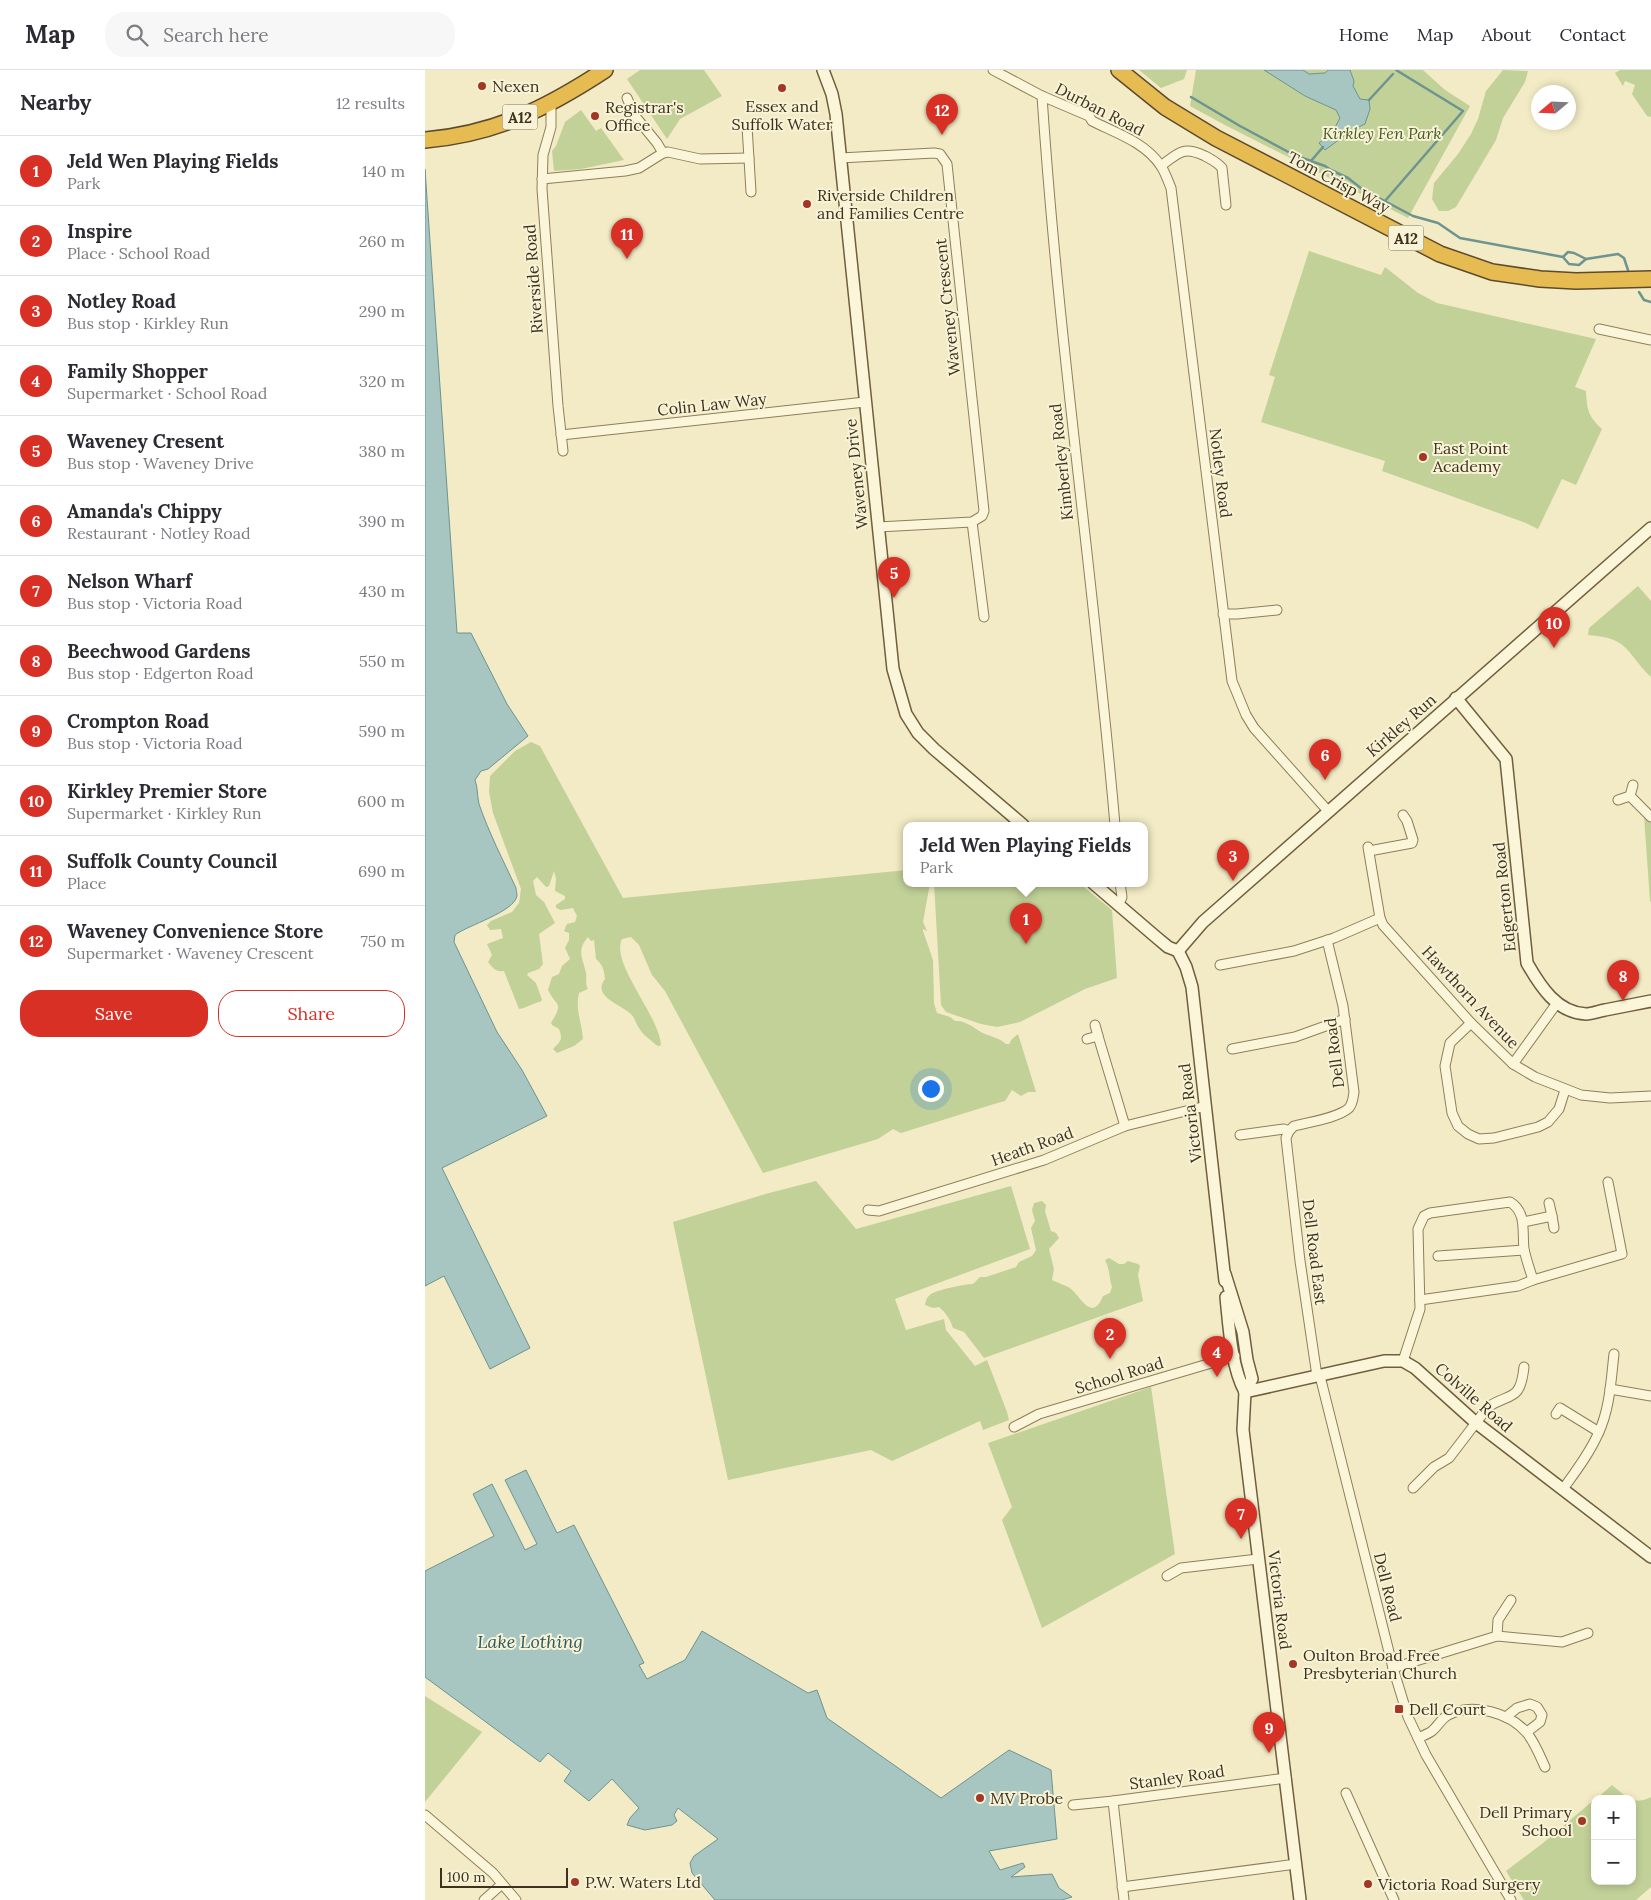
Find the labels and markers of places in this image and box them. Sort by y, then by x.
place label: Nexen [492,76,540,96]
marker: Nexen [476,80,488,92]
marker: Essex and Suffolk Water [776,82,788,94]
pin: 12 [926,94,958,135]
place label: Essex and Suffolk Water [731,96,833,134]
place label: Registrar's Office [605,97,684,135]
marker: Registrar's Office [589,110,601,122]
place label: Riverside Children and Families Centre [817,185,964,223]
marker: Riverside Children and Families Centre [801,198,813,210]
pin: 11 [611,218,643,259]
place label: East Point Academy [1432,438,1509,476]
marker: East Point Academy [1417,451,1429,463]
pin: 5 [878,557,910,598]
pin: 10 [1538,607,1570,648]
pin: 6 [1309,739,1341,780]
pin: 3 [1217,840,1249,881]
pin: 1 [1010,903,1042,944]
pin: 8 [1607,960,1639,1001]
pin: 2 [1094,1318,1126,1359]
pin: 4 [1201,1336,1233,1377]
pin: 7 [1225,1498,1257,1539]
place label: Oulton Broad Free Presbyterian Church [1303,1645,1457,1683]
marker: Oulton Broad Free Presbyterian Church [1287,1658,1299,1670]
place label: Dell Court [1409,1699,1487,1719]
marker: Dell Court [1393,1703,1405,1715]
pin: 9 [1253,1712,1285,1753]
place label: MV Probe [990,1788,1064,1808]
marker: MV Probe [974,1792,986,1804]
place label: Dell Primary School [1479,1802,1573,1840]
marker: Dell Primary School [1576,1815,1588,1827]
place label: P.W. Waters Ltd [585,1872,702,1892]
place label: Victoria Road Surgery [1377,1874,1541,1894]
marker: P.W. Waters Ltd [569,1876,581,1888]
marker: Victoria Road Surgery [1362,1878,1374,1890]

